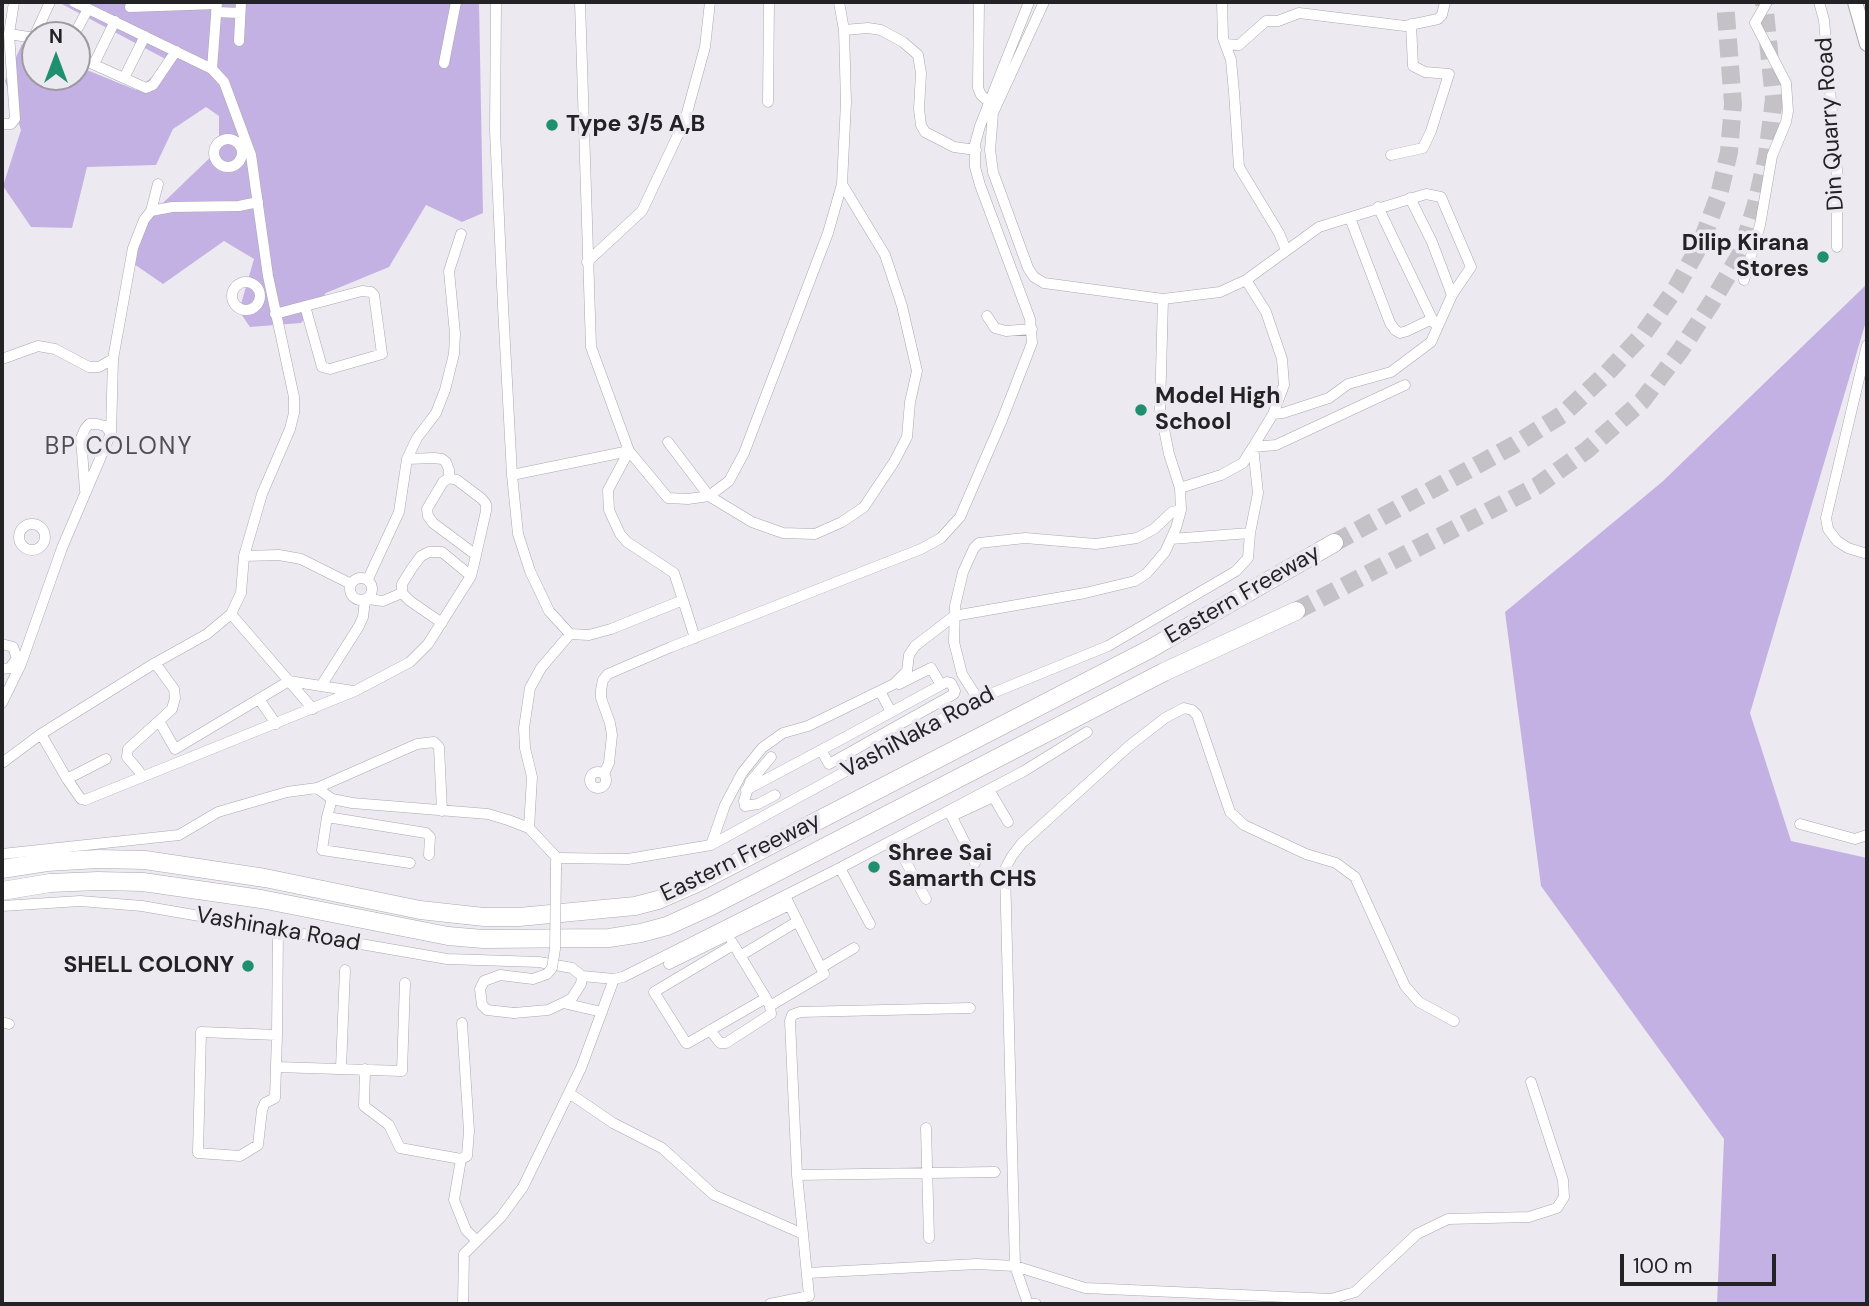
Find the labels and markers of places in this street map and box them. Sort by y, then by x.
place label: Type 3/5 A,B [566,111,705,139]
marker: Type 3/5 A,B [544,117,560,133]
place label: Dilip Kirana Stores [1682,230,1809,284]
marker: Dilip Kirana Stores [1815,249,1831,265]
place label: Model High School [1155,383,1281,437]
marker: Model High School [1133,402,1149,418]
place label: Shree Sai Samarth CHS [888,840,1037,894]
marker: Shree Sai Samarth CHS [866,859,882,875]
place label: SHELL COLONY [63,952,234,980]
marker: SHELL COLONY [240,958,256,974]

